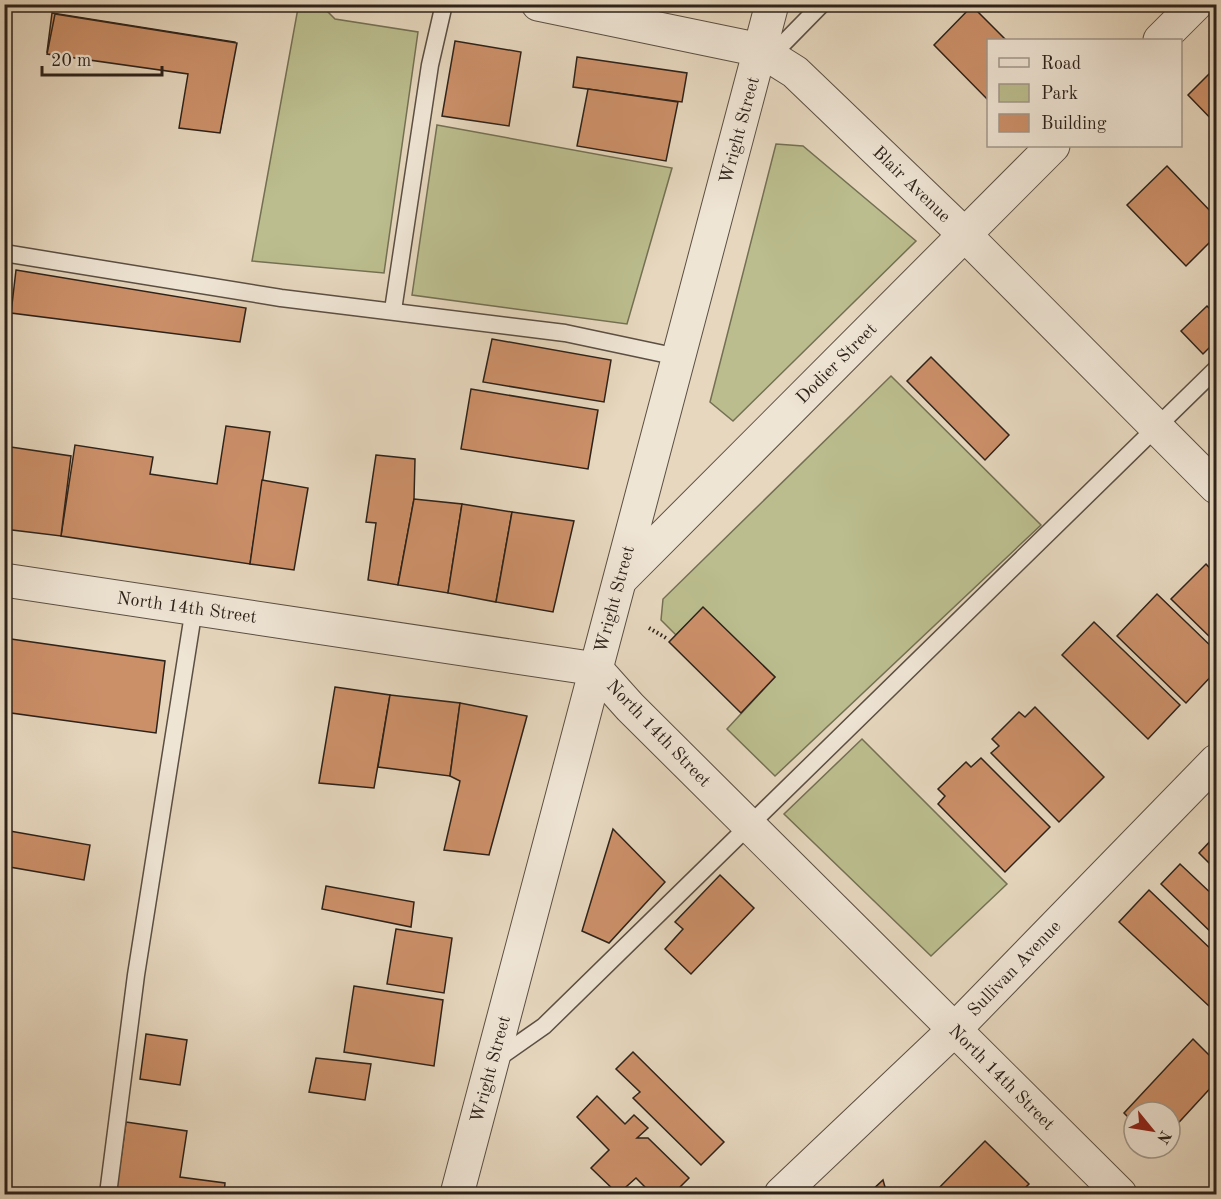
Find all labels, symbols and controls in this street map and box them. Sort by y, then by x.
scale bar [42,39,162,77]
legend [987,39,1182,147]
text: 20 m [51,52,91,70]
text: Road [1041,55,1081,73]
street label: Wright Street [717,75,763,186]
text: Park [1041,85,1078,103]
text: Building [1041,115,1107,133]
street label: Blair Avenue [869,143,954,226]
street label: Dodier Street [793,320,880,407]
street label: Wright Street [592,544,638,655]
street label: North 14th Street [116,589,258,627]
street label: North 14th Street [603,677,714,791]
street label: Sullivan Avenue [965,917,1065,1020]
street label: Wright Street [468,1014,514,1125]
street label: North 14th Street [945,1021,1058,1134]
north arrow [1122,1100,1182,1160]
text: N [1153,1127,1173,1146]

